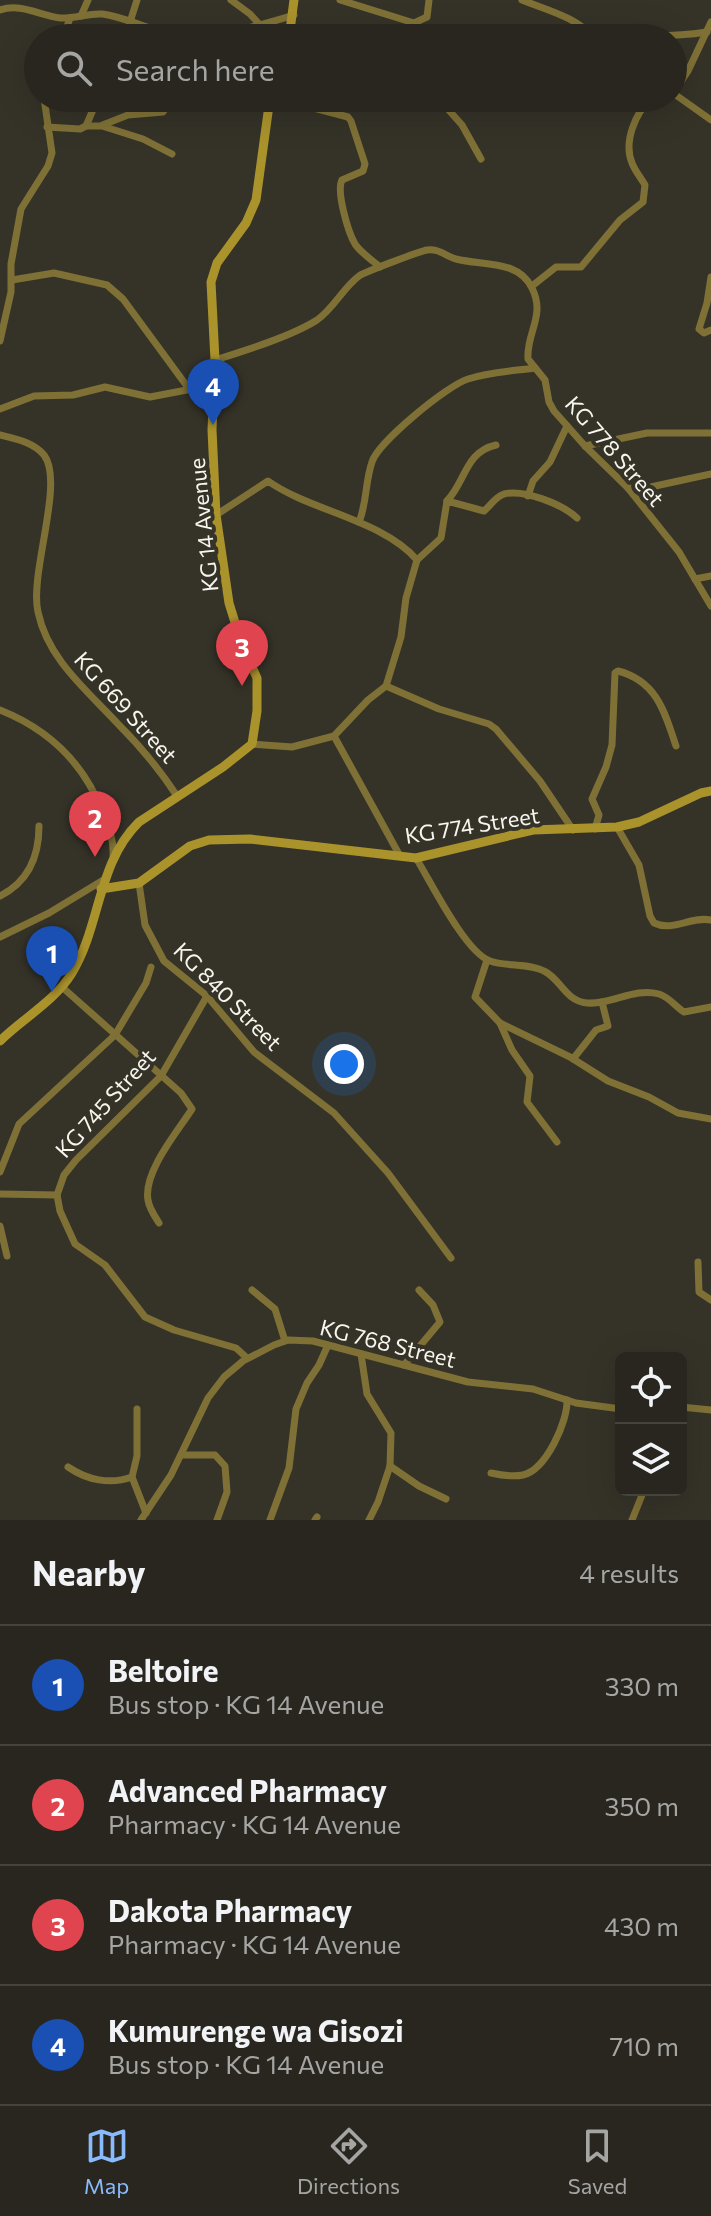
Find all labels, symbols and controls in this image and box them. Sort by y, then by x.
search box [24,24,687,112]
icon: search [52,46,96,90]
text: Search here [116,50,275,87]
pin: 4 [187,359,239,425]
street label: KG 778 Street [560,390,670,512]
street label: KG 14 Avenue [183,457,223,593]
pin: 3 [216,620,268,686]
street label: KG 669 Street [69,646,183,768]
pin: 2 [69,791,121,857]
street label: KG 774 Street [403,801,541,849]
pin: 1 [26,926,78,992]
street label: KG 840 Street [168,936,288,1056]
street label: KG 745 Street [49,1043,161,1163]
your location [324,1044,364,1084]
street label: KG 768 Street [317,1313,459,1373]
map controls [615,1352,687,1496]
button: locate [615,1352,687,1424]
button: layers [615,1424,687,1496]
text: Nearby [32,1551,146,1593]
text: 4 results [579,1557,679,1588]
text: Beltoire [108,1651,218,1688]
text: 1 [52,1670,64,1701]
text: 330 m [605,1670,679,1701]
text: Bus stop · KG 14 Avenue [108,1688,384,1719]
text: Advanced Pharmacy [108,1771,387,1808]
text: 2 [51,1790,65,1821]
text: 350 m [605,1790,679,1821]
text: Pharmacy · KG 14 Avenue [108,1808,401,1839]
text: Dakota Pharmacy [108,1891,352,1928]
text: 3 [50,1910,66,1941]
text: 430 m [604,1910,679,1941]
text: Pharmacy · KG 14 Avenue [108,1928,401,1959]
text: Kumurenge wa Gisozi [108,2011,404,2048]
text: 4 [50,2030,66,2061]
text: 710 m [610,2030,679,2061]
text: Bus stop · KG 14 Avenue [108,2048,384,2079]
tab: Map [84,2124,129,2199]
tab: Directions [297,2124,400,2199]
tab: Saved [568,2124,627,2199]

